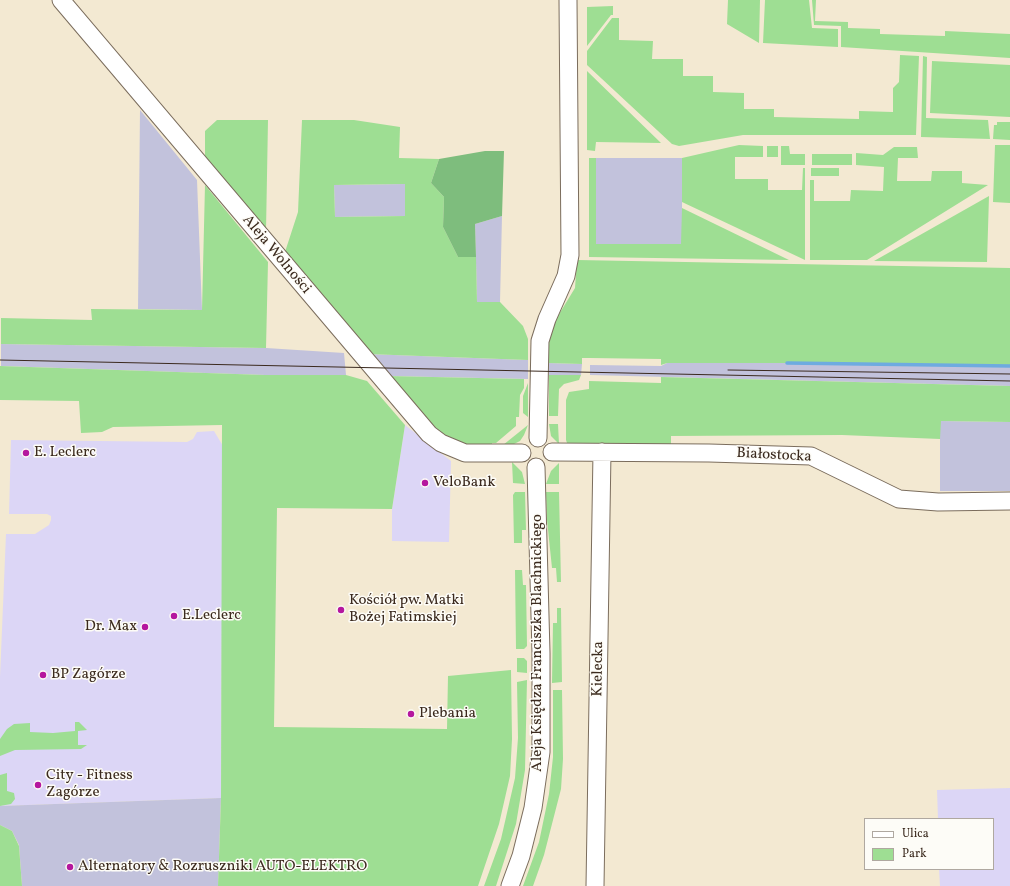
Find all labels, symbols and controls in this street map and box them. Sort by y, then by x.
street label: Aleja Wolności [238,212,314,298]
place label: E. Leclerc [34,444,96,462]
street label: Białostocka [736,445,812,467]
marker: E. Leclerc [21,448,31,458]
place label: VeloBank [433,474,495,492]
marker: VeloBank [420,478,430,488]
street label: Aleja Księdza Franciszka Blachnickiego [529,514,547,772]
place label: Kościół pw. Matki Bożej Fatimskiej [349,592,464,627]
marker: Kościół pw. Matki Bożej Fatimskiej [336,605,346,615]
place label: E.Leclerc [182,607,241,625]
marker: E.Leclerc [169,611,179,621]
place label: Dr. Max [85,618,137,636]
marker: Dr. Max [140,622,150,632]
street label: Kielecka [590,641,608,697]
place label: BP Zagórze [51,666,126,684]
marker: BP Zagórze [38,670,48,680]
place label: Plebania [419,705,476,723]
marker: Plebania [406,709,416,719]
place label: City - Fitness Zagórze [46,767,133,802]
marker: City - Fitness Zagórze [33,780,43,790]
legend [864,818,994,870]
text: Ulica [902,826,929,842]
text: Park [902,846,927,862]
place label: Alternatory & Rozruszniki AUTO-ELEKTRO [78,858,367,876]
marker: Alternatory & Rozruszniki AUTO-ELEKTRO [65,862,75,872]

